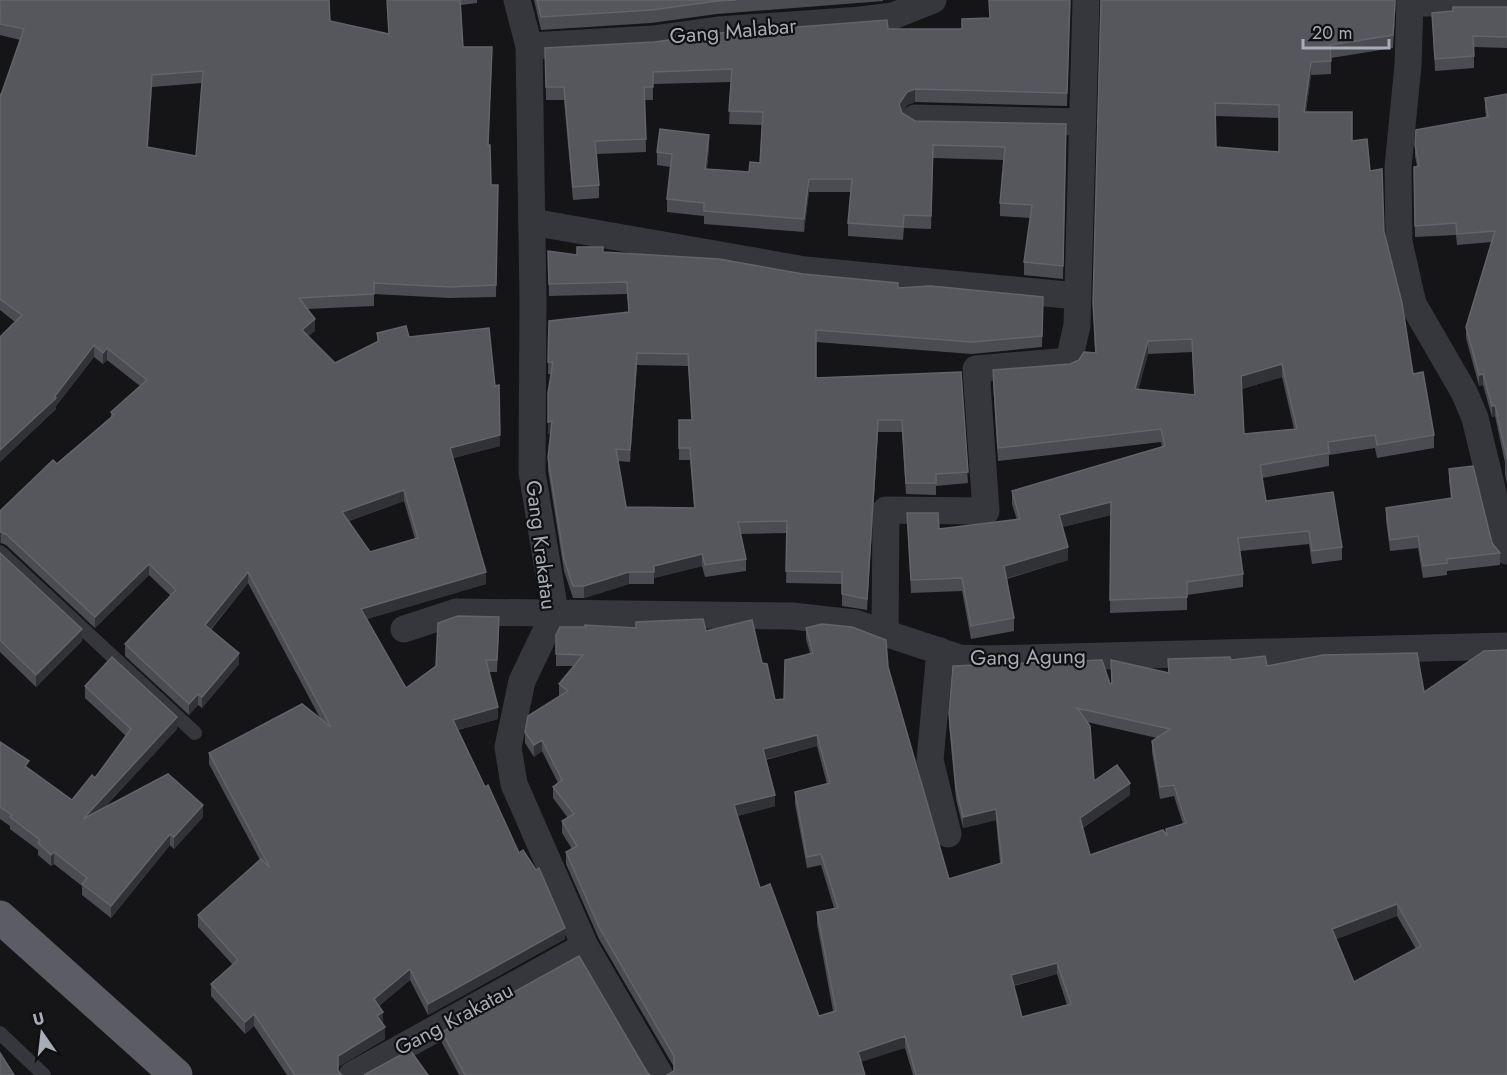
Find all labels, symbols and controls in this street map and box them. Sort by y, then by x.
street label: Gang Malabar [668,10,798,51]
scale bar [1303,12,1388,50]
text: 20 m [1312,20,1352,46]
street label: Gang Krakatau [518,478,564,612]
street label: Gang Agung [970,641,1086,673]
street label: Gang Krakatau [389,975,519,1063]
north arrow [12,1003,72,1063]
text: U [30,1006,47,1031]

